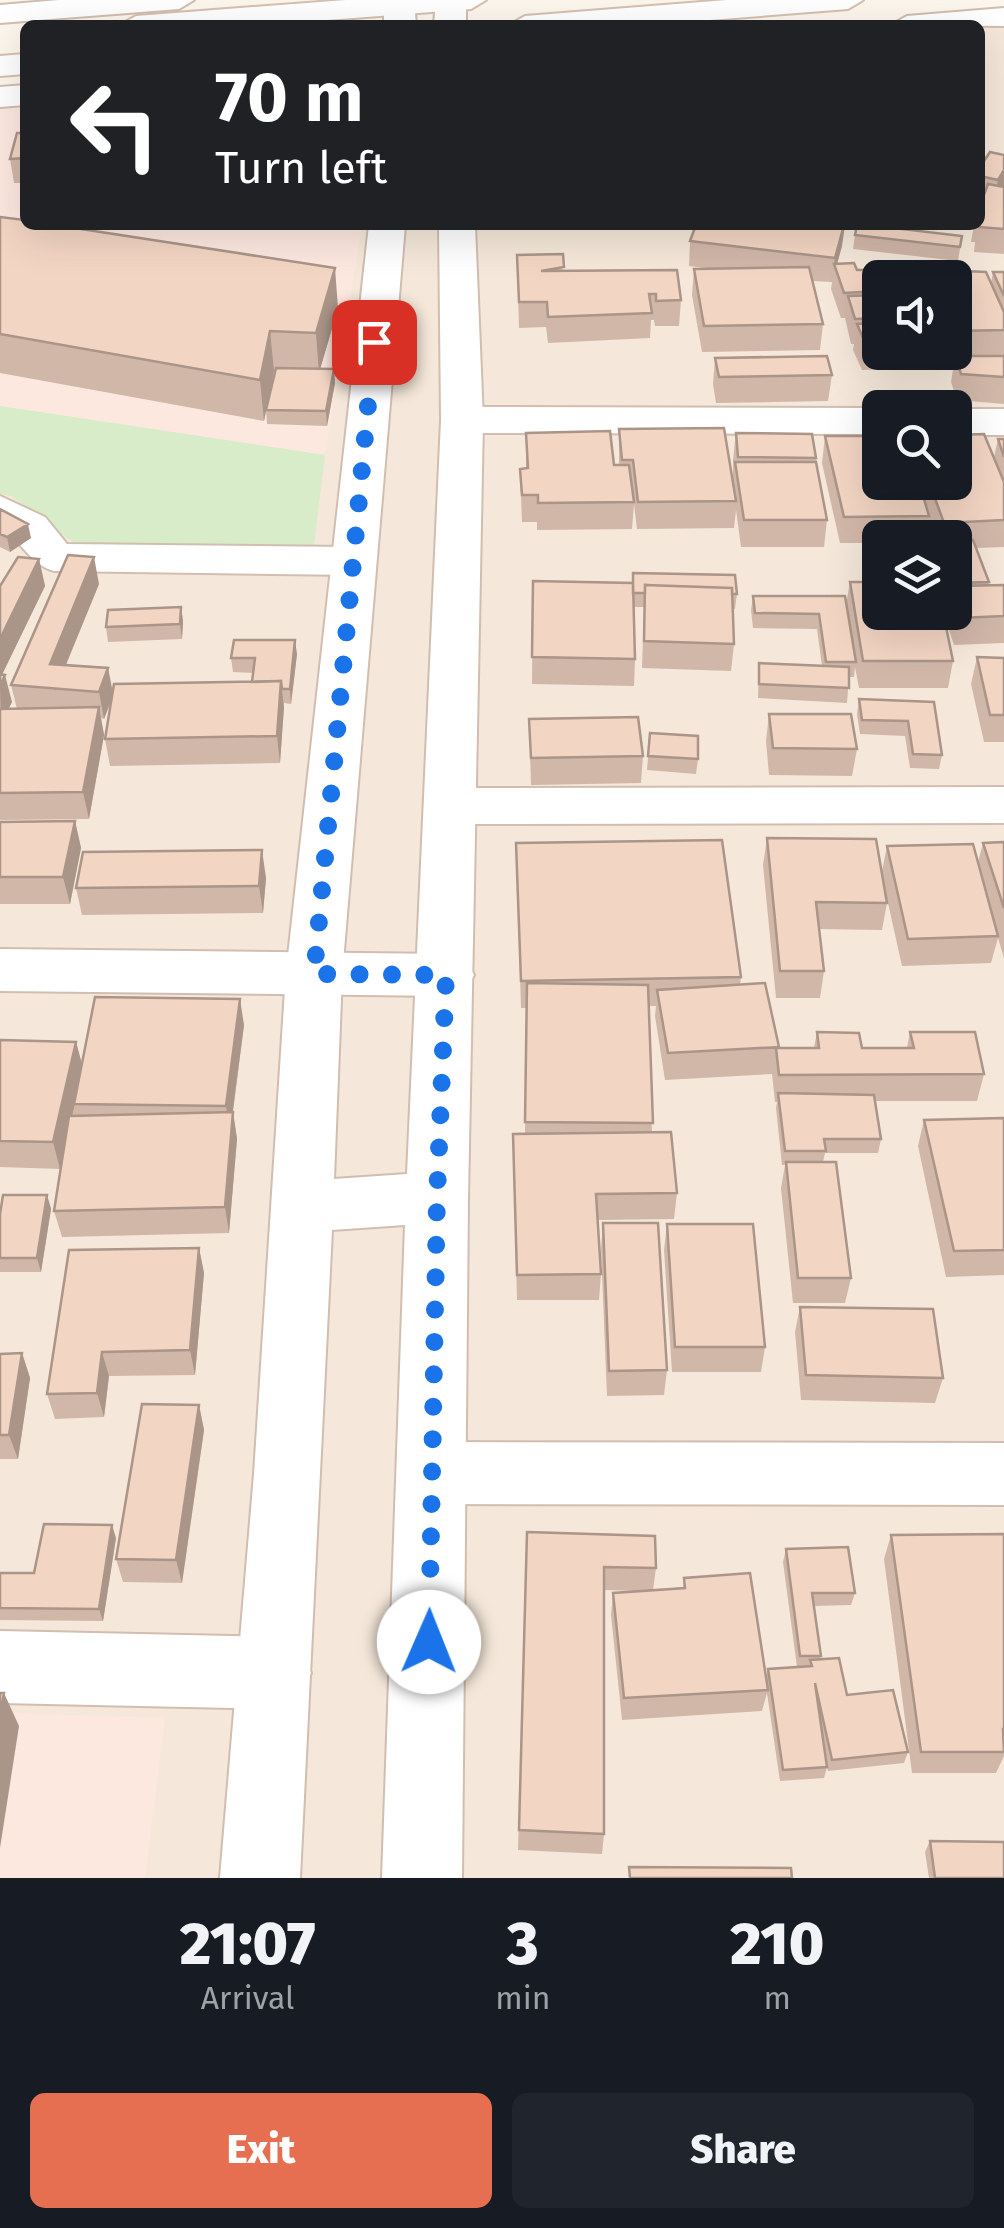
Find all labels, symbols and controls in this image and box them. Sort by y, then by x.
text: 70 m [215,56,364,140]
icon: left [50,60,180,190]
text: Turn left [215,141,387,195]
map controls [862,260,972,630]
button: sound [862,260,972,370]
pin [332,300,417,385]
icon: arrive [347,315,402,370]
button: search [862,390,972,500]
button: layers [862,520,972,630]
position arrow [377,1590,481,1694]
text: 21:07 [180,1908,316,1980]
text: 3 [507,1908,539,1980]
text: 210 [730,1908,824,1980]
text: Arrival [201,1979,295,2017]
text: min [495,1979,550,2017]
text: m [764,1979,791,2017]
button: Exit [30,2093,492,2208]
button: Share [512,2093,974,2208]

